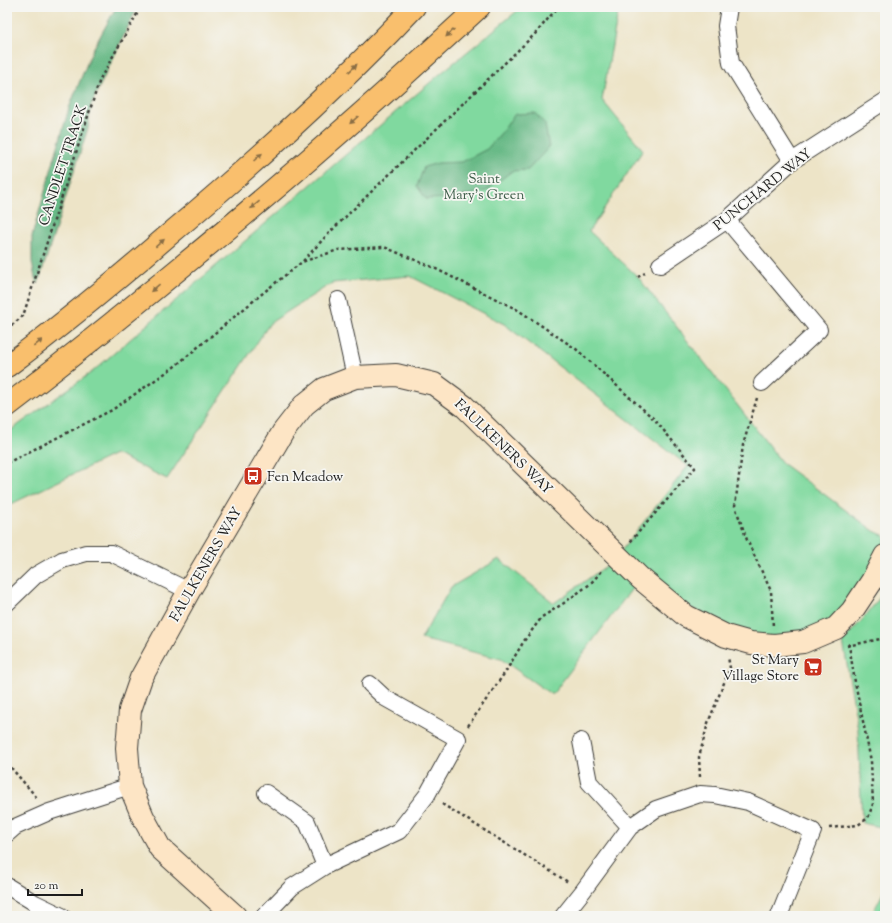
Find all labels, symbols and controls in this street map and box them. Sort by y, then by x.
one-way arrow [445,29,456,38]
one-way arrow [348,64,358,73]
street label: CANDLET TRACK [35,103,93,229]
one-way arrow [349,116,359,125]
street label: PUNCHARD WAY [710,145,817,236]
one-way arrow [253,153,263,162]
park label: Saint Mary's Green [443,170,525,206]
one-way arrow [250,201,261,210]
one-way arrow [155,238,166,247]
one-way arrow [150,284,161,293]
one-way arrow [32,338,43,347]
street label: FAULKENERS WAY [449,395,556,500]
bus stop icon: Fen Meadow [242,465,264,487]
place label: Fen Meadow [267,468,344,488]
street label: FAULKENERS WAY [166,504,248,626]
place label: St Mary Village Store [722,651,799,687]
supermarket icon: St Mary Village Store [802,656,824,678]
scale bar [28,871,82,897]
text: 20 m [34,877,59,895]

